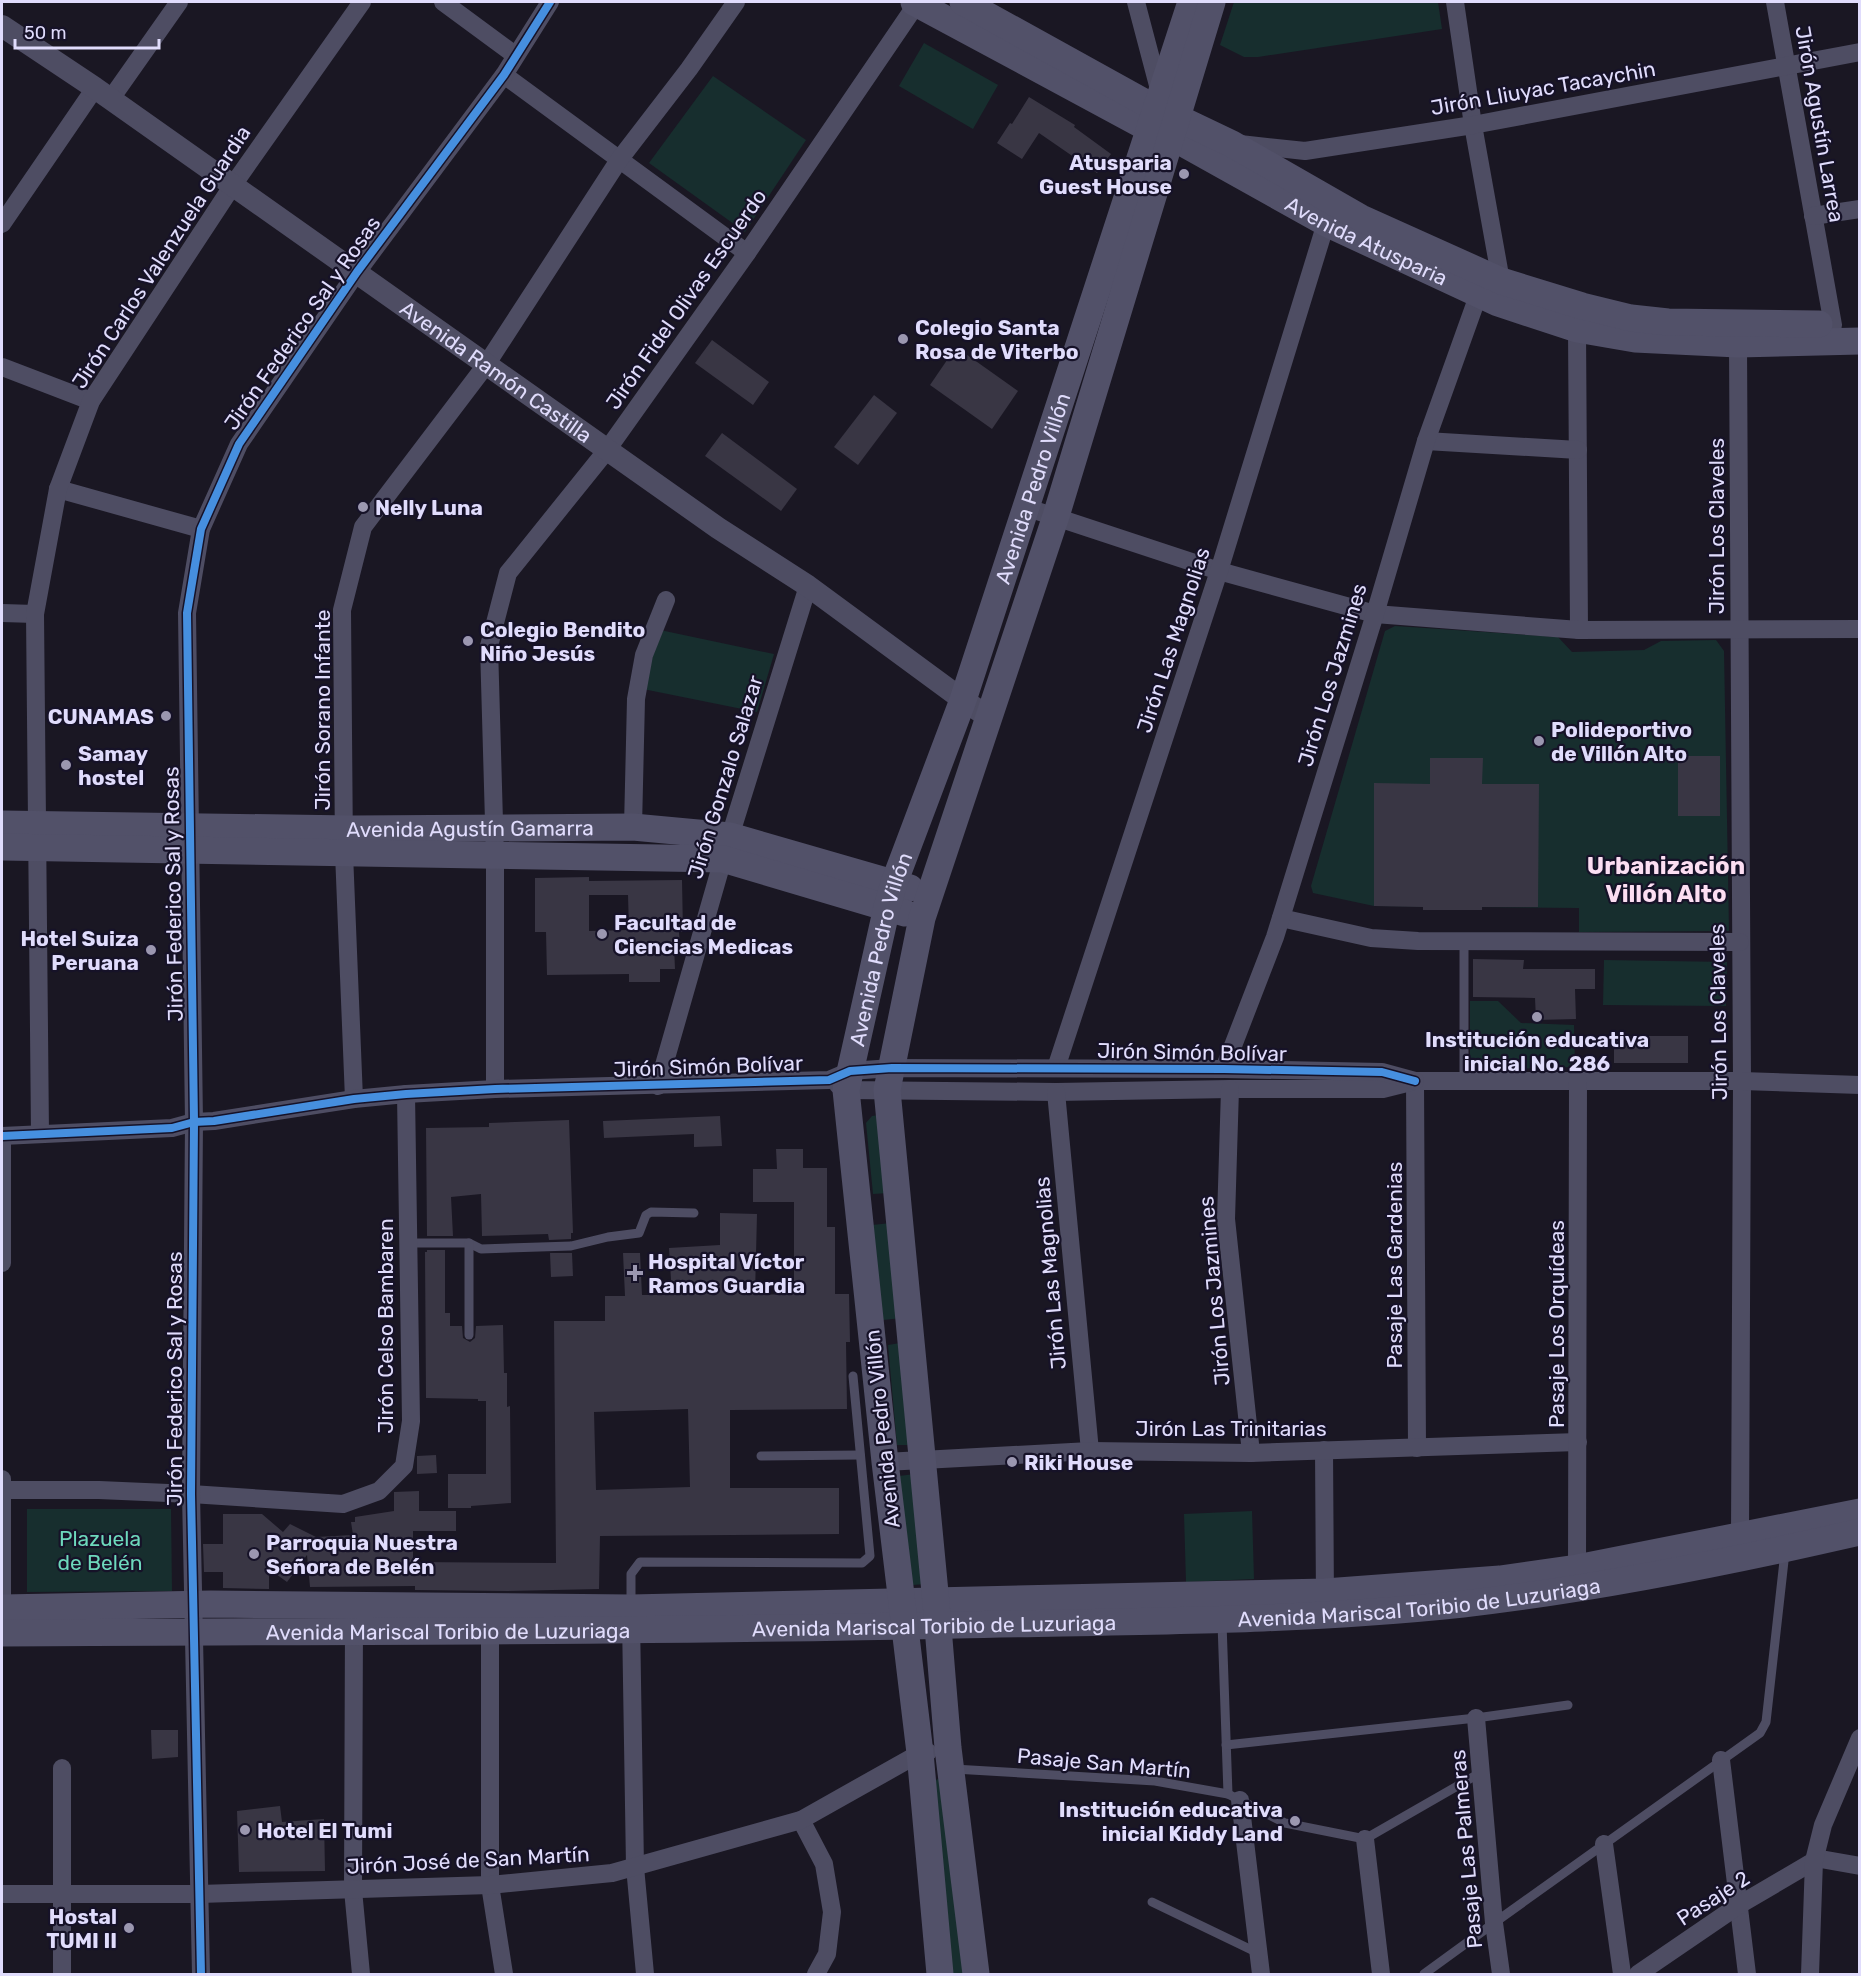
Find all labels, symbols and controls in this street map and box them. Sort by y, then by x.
scale bar [15,12,159,50]
text: 50 m [24,22,67,44]
street label: Jirón Agustín Larrea [1790,24,1850,224]
street label: Jirón Lliuyac Tacaychin [1429,56,1657,120]
street label: Jirón Carlos Valenzuela Guardia [67,121,255,393]
place label: Atusparia Guest House [1039,150,1172,199]
marker: Atusparia Guest House [1177,167,1191,181]
street label: Jirón Fidel Olivas Escuerdo [600,184,772,414]
street label: Avenida Atusparia [1281,191,1452,290]
street label: Jirón Federico Sal y Rosas [219,211,385,435]
street label: Avenida Ramón Castilla [396,295,597,448]
place label: Colegio Santa Rosa de Viterbo [915,315,1079,364]
marker: Colegio Santa Rosa de Viterbo [896,332,910,346]
street label: Avenida Pedro Villón [989,390,1075,587]
street label: Jirón Los Claveles [1704,438,1729,614]
place label: Nelly Luna [375,495,483,520]
marker: Nelly Luna [356,500,370,514]
street label: Jirón Las Magnolias [1131,544,1215,736]
street label: Jirón Los Jazmines [1292,580,1372,770]
street label: Jirón Sorano Infante [310,610,335,810]
place label: Colegio Bendito Niño Jesús [480,617,645,666]
marker: Colegio Bendito Niño Jesús [461,634,475,648]
street label: Jirón Gonzalo Salazar [682,672,768,882]
place label: CUNAMAS [48,704,154,729]
marker: CUNAMAS [159,709,173,723]
place label: Polideportivo de Villón Alto [1551,717,1692,766]
marker: Polideportivo de Villón Alto [1532,734,1546,748]
place label: Samay hostel [78,741,149,790]
marker: Samay hostel [59,758,73,772]
street label: Jirón Federico Sal y Rosas [158,766,188,1022]
street label: Avenida Agustín Gamarra [346,815,594,842]
street label: Avenida Pedro Villón [844,849,917,1049]
district label: Urbanización Villón Alto [1587,852,1745,908]
place label: Facultad de Ciencias Medicas [614,910,793,959]
street label: Jirón Los Claveles [1704,923,1732,1101]
place label: Hotel Suiza Peruana [20,926,139,975]
marker: Facultad de Ciencias Medicas [595,927,609,941]
marker: Hotel Suiza Peruana [144,943,158,957]
marker: Institución educativa inicial No. 286 [1530,1010,1544,1024]
place label: Institución educativa inicial No. 286 [1425,1027,1649,1076]
street label: Jirón Simón Bolívar [1097,1038,1287,1066]
street label: Jirón Simón Bolívar [613,1050,803,1082]
street label: Pasaje Las Gardenias [1382,1162,1407,1368]
street label: Jirón Las Magnolias [1029,1176,1071,1370]
street label: Jirón Los Jazmines [1193,1195,1235,1387]
street label: Jirón Celso Bambaren [373,1218,398,1434]
street label: Pasaje Los Orquídeas [1544,1220,1569,1428]
place label: Hospital Víctor Ramos Guardia [648,1249,805,1298]
street label: Jirón Federico Sal y Rosas [162,1251,187,1507]
marker: Hospital Víctor Ramos Guardia [626,1264,644,1282]
street label: Avenida Pedro Villón [859,1329,905,1529]
street label: Jirón Las Trinitarias [1135,1416,1327,1441]
place label: Riki House [1024,1450,1133,1475]
marker: Riki House [1005,1455,1019,1469]
park label: Plazuela de Belén [58,1526,142,1575]
place label: Parroquia Nuestra Señora de Belén [266,1530,458,1579]
marker: Parroquia Nuestra Señora de Belén [247,1547,261,1561]
street label: Avenida Mariscal Toribio de Luzuriaga [1237,1572,1602,1631]
street label: Avenida Mariscal Toribio de Luzuriaga [752,1609,1116,1641]
street label: Avenida Mariscal Toribio de Luzuriaga [266,1617,630,1644]
street label: Pasaje San Martín [1016,1743,1192,1783]
street label: Pasaje Las Palmeras [1445,1749,1487,1949]
place label: Institución educativa inicial Kiddy Land [1059,1797,1283,1846]
marker: Institución educativa inicial Kiddy Land [1288,1814,1302,1828]
place label: Hotel El Tumi [257,1818,393,1843]
marker: Hotel El Tumi [238,1823,252,1837]
street label: Jirón José de San Martín [346,1841,590,1879]
street label: Pasaje 2 [1672,1865,1754,1931]
place label: Hostal TUMI II [46,1904,117,1953]
marker: Hostal TUMI II [122,1921,136,1935]

